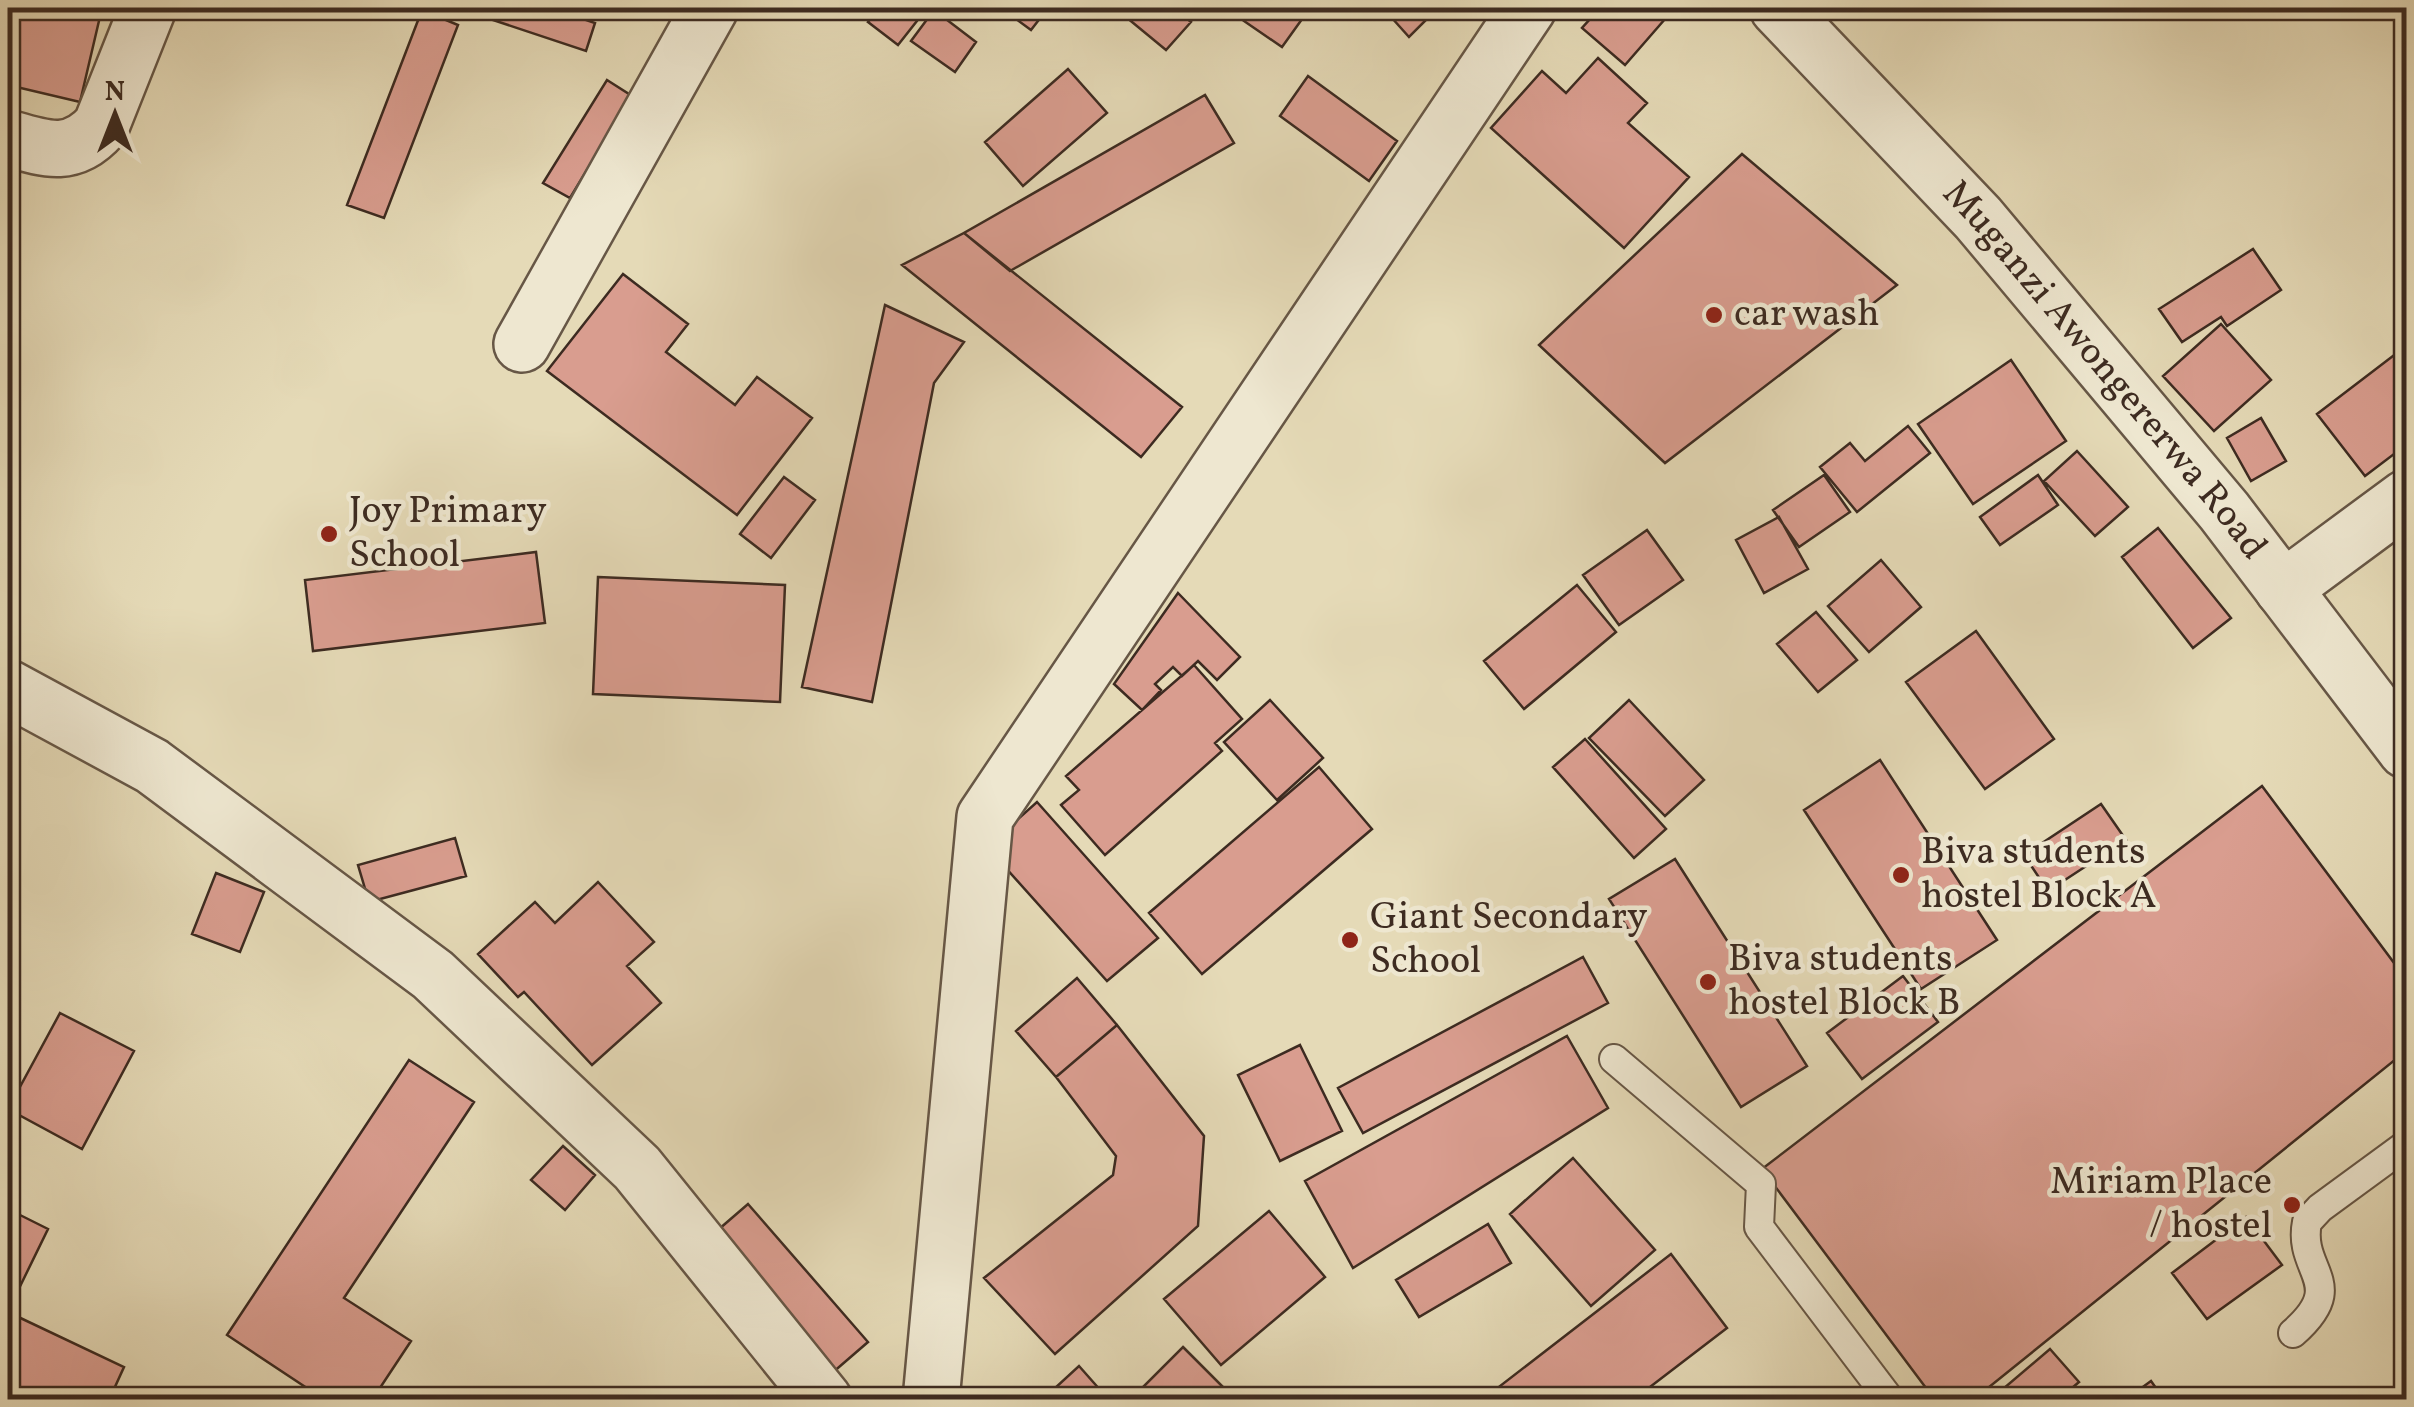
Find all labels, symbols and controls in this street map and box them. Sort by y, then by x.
north arrow [65,65,165,165]
text: N [105,73,125,112]
street label: Muganzi Awongererwa Road [1930,169,2279,571]
place label: car wash [1734,289,1880,342]
marker: car wash [1703,304,1725,326]
place label: Joy Primary School [349,486,547,583]
marker: Joy Primary School [318,523,340,545]
place label: Biva students hostel Block A [1921,827,2156,924]
marker: Biva students hostel Block A [1890,864,1912,886]
place label: Giant Secondary School [1370,892,1647,989]
marker: Giant Secondary School [1339,929,1361,951]
place label: Biva students hostel Block B [1728,934,1960,1031]
marker: Biva students hostel Block B [1697,971,1719,993]
place label: Miriam Place / hostel [2050,1157,2272,1254]
marker: Miriam Place / hostel [2281,1194,2303,1216]

